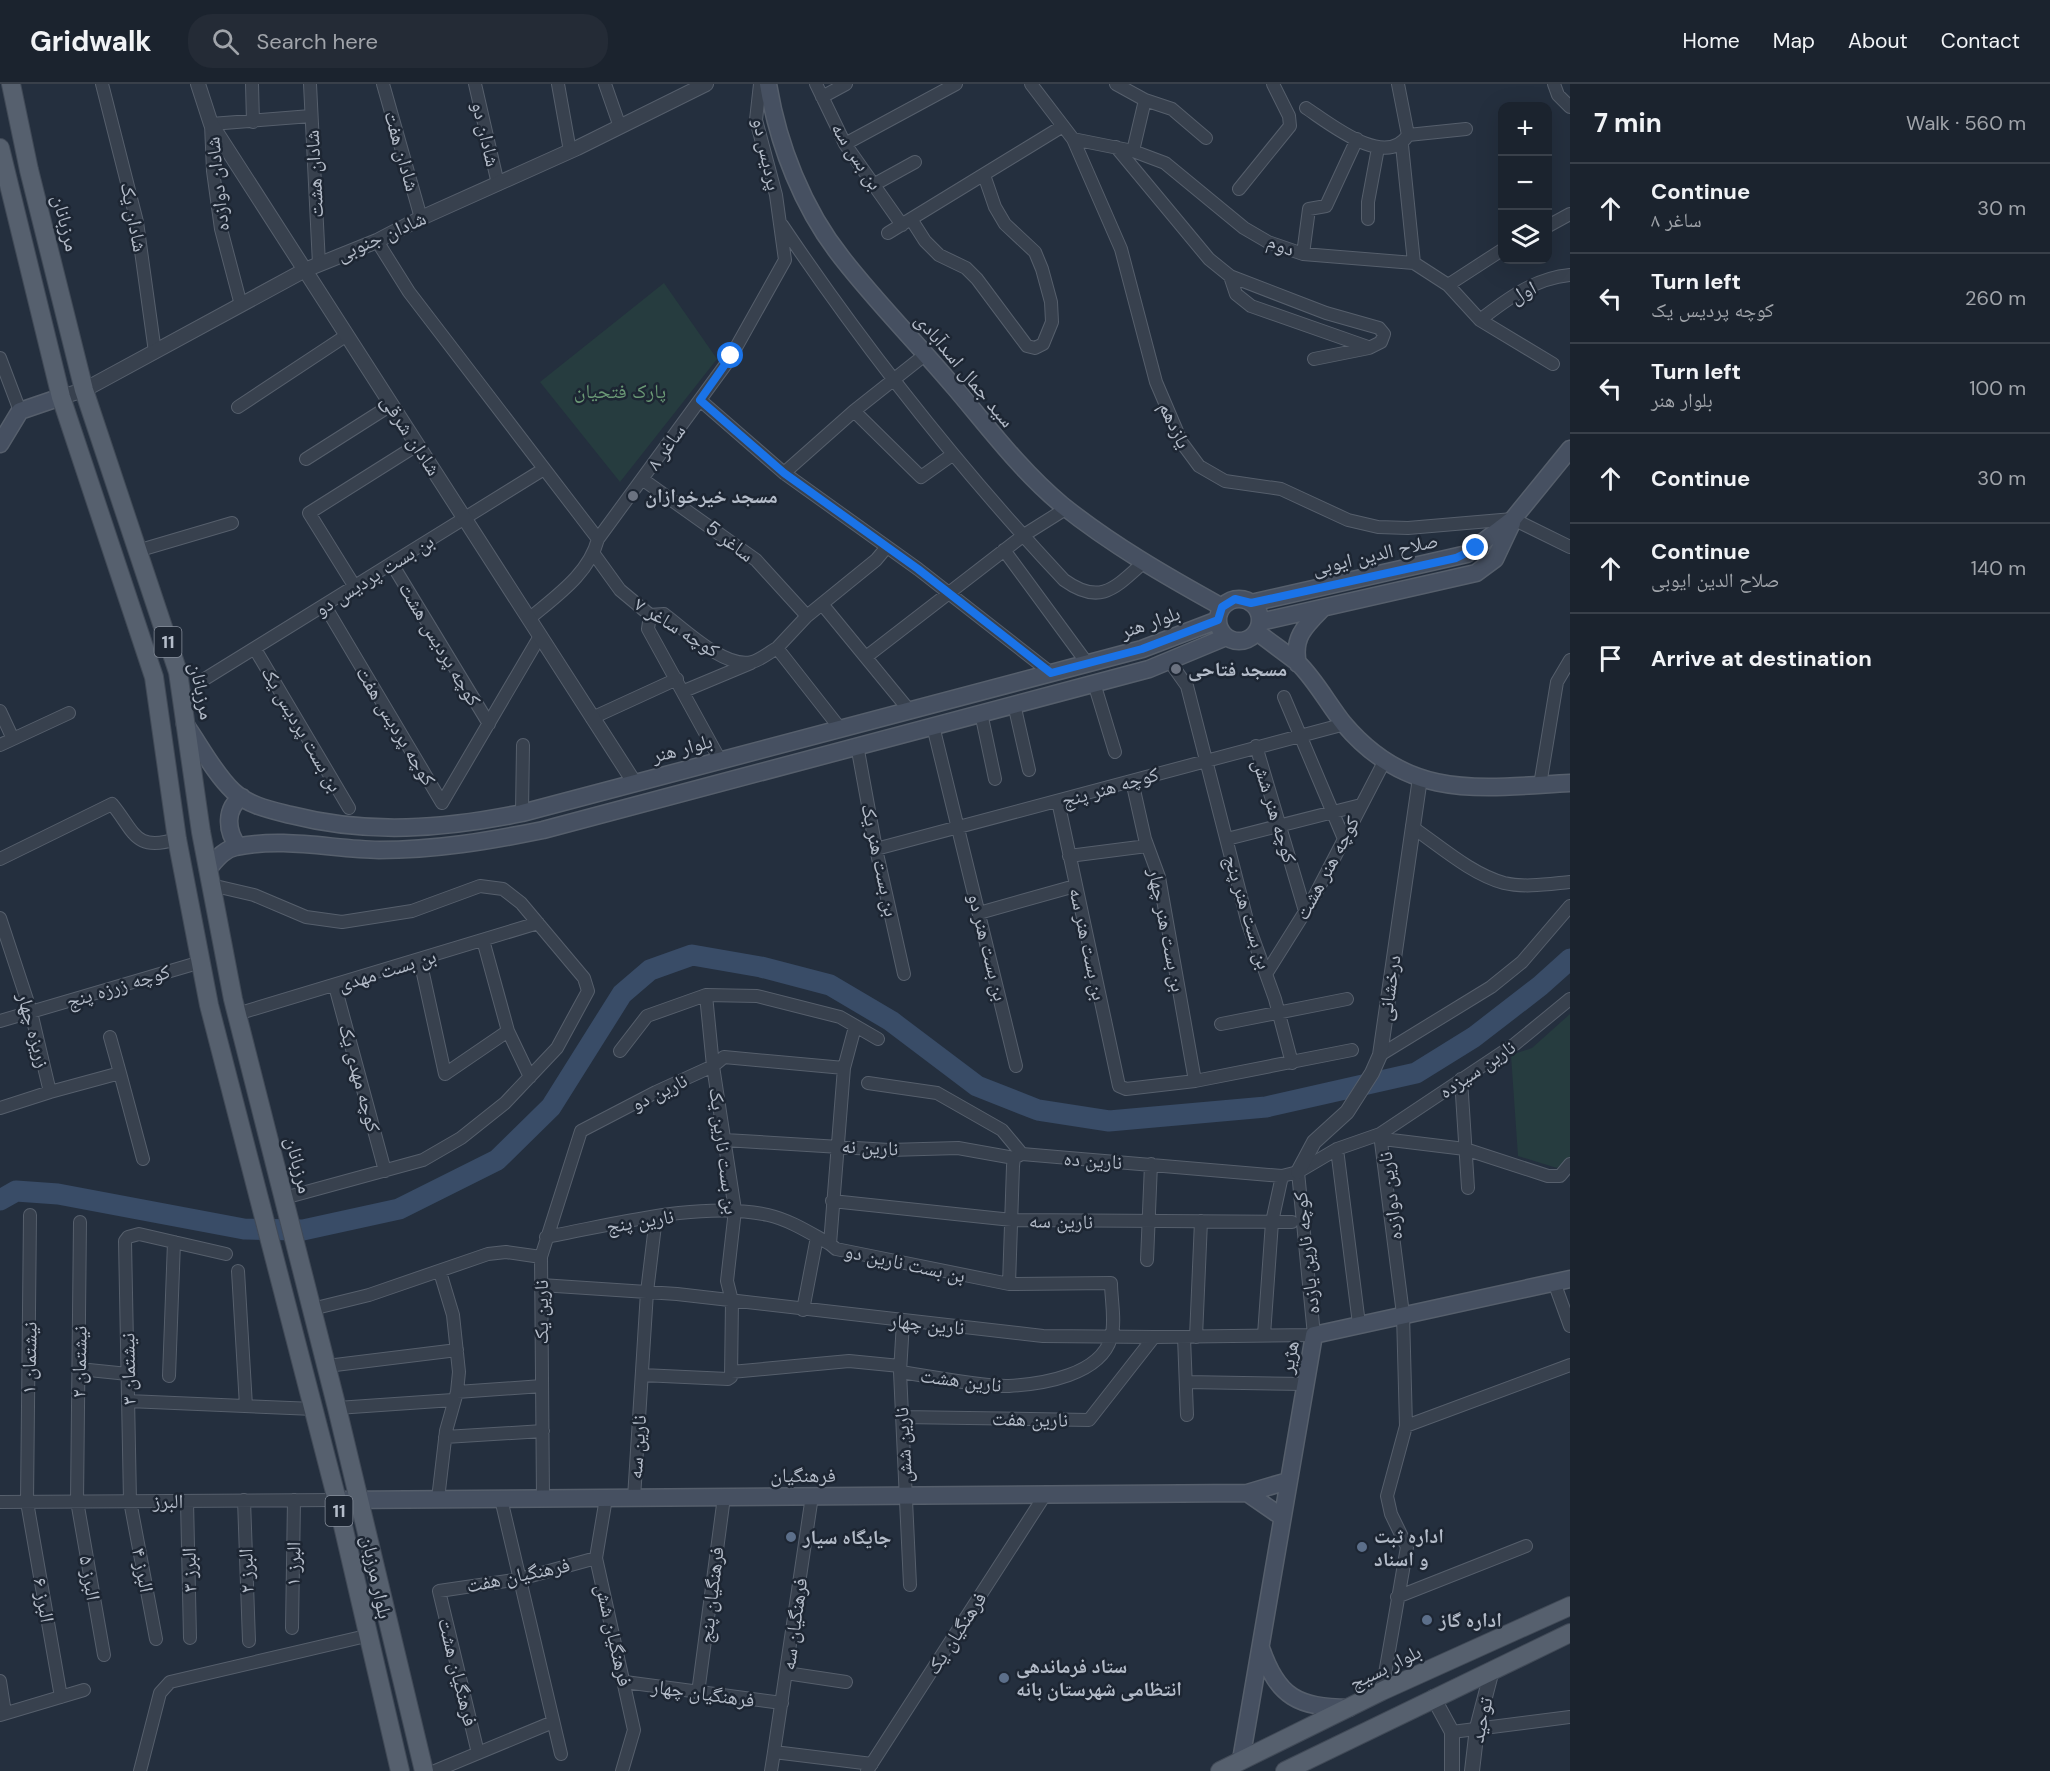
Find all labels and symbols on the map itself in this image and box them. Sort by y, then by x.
street label: شادان دو [466,99,506,169]
street label: شادان هفت [378,108,426,194]
street label: پردیس دو [747,115,787,193]
street label: بن بس سه [825,117,889,195]
street label: شادان هشت [299,129,329,219]
street label: شادان دوازده [199,135,235,233]
street label: شادان یک [114,180,154,254]
street label: مرزبانان [46,192,86,254]
street label: شادان جنوبی [332,205,430,267]
street label: دوم [1263,228,1298,263]
street label: اول [1506,275,1540,309]
street label: سید جمال اسدآبادی [909,307,1021,433]
route start [717,342,743,368]
park label: پارک فتحیان [574,378,666,404]
street label: شادان شرقی [375,389,447,481]
street label: یازدهم [1152,397,1197,453]
street label: ساغر ٨ [641,419,691,475]
place label: مسجد خیرخوازان [645,483,778,509]
marker: مسجد خیرخوازان [626,489,640,503]
street label: ساغر 5 [701,514,759,568]
street label: صلاح الدین ایوبی [1309,527,1441,581]
street label: بن بست پردیس دو [309,528,439,622]
route end [1462,534,1488,560]
street label: کوچه پردیس هشت [393,577,487,711]
street label: کوچه ساغر ۷ [630,591,724,663]
street label: بلوار هنر [1116,600,1183,645]
road number: 11 [154,627,182,657]
place label: مسجد فتاحی [1188,656,1287,682]
street label: مرزبانان [184,660,220,722]
street label: بن بست پردیس یک [255,661,349,797]
street label: کوچه پردیس هفت [350,662,442,790]
marker: مسجد فتاحی [1169,662,1183,676]
street label: بلوار هنر [648,727,715,769]
street label: کوچه هنر شش [1247,756,1303,866]
street label: کوچه هنر پنج [1058,761,1162,813]
street label: بن بست هنر یک [855,801,905,919]
street label: کوچه هنر هشت [1289,812,1365,924]
street label: بن بست هنر پنج [1218,852,1278,972]
street label: بن بست هنر چهار [1142,865,1192,994]
street label: بن بست هنر سه [1063,885,1113,1003]
street label: بن بست هنر دو [962,890,1014,1004]
street label: بن بست مهدی [335,943,439,997]
street label: درخشانی [1372,953,1406,1023]
street label: کوچه زرزه پنج [63,958,173,1014]
street label: زریزه چهار [11,988,57,1071]
street label: کوچه مهدی یک [333,1021,387,1135]
street label: نارین سیزده [1434,1034,1520,1104]
street label: نارین دو [626,1067,692,1117]
street label: بن بست نارین یک [703,1086,745,1216]
street label: نارین نه [841,1133,899,1161]
street label: مرزبانان [279,1134,319,1196]
street label: نارین ده [1063,1145,1123,1175]
street label: نارین دوازده [1372,1150,1408,1242]
street label: کوچه نارین یازده [1287,1190,1325,1316]
street label: نارین پنج [604,1203,676,1239]
street label: نارین سه [1029,1207,1093,1235]
street label: بن بست نارین دو [842,1238,968,1288]
street label: نارین یک [528,1280,554,1344]
street label: نارین چهار [887,1307,966,1341]
street label: نيشتمان ۱ [15,1322,43,1394]
street label: نيشتمان ۲ [65,1326,93,1398]
street label: نيشتمان ۳ [114,1333,142,1405]
street label: هژیر [1273,1338,1305,1377]
street label: نارین هشت [919,1362,1003,1398]
street label: نارین هفت [992,1405,1068,1433]
street label: نارین شش [888,1407,918,1483]
street label: نارین سه [622,1414,652,1480]
street label: فرهنگیان [770,1462,836,1488]
street label: البرز [152,1488,183,1514]
road number: 11 [326,1496,352,1526]
place label: اداره ثبت و اسناد [1374,1523,1444,1572]
place label: جایگاه سیار [802,1524,891,1550]
marker: جایگاه سیار [784,1530,798,1544]
street label: بلوار مرزبان [355,1533,399,1621]
marker: اداره ثبت و اسناد [1355,1540,1369,1554]
street label: البرز ۱ [280,1541,306,1587]
street label: البرز ۴ [126,1545,160,1595]
street label: فرهنگیان پنج [692,1545,730,1645]
street label: البرز ۳ [176,1547,202,1593]
street label: البرز ۲ [232,1548,260,1594]
street label: فرهنگیان هفت [464,1551,572,1599]
street label: البرز ۵ [73,1554,107,1602]
street label: البرز ۶ [27,1576,61,1624]
street label: فرهنگیان سه [775,1576,813,1672]
street label: فرهنگیان شش [590,1581,638,1689]
street label: فرهنگیان یک [920,1587,992,1679]
place label: اداره گاز [1438,1607,1502,1633]
marker: اداره گاز [1420,1613,1434,1627]
street label: فرهنگیان هشت [432,1615,484,1729]
street label: بلوار بسیج [1345,1638,1425,1696]
place label: ستاد فرماندهی انتظامی شهرستان بانه [1016,1653,1182,1702]
marker: ستاد فرماندهی انتظامی شهرستان بانه [997,1671,1011,1685]
street label: فرهنگیان چهار [649,1673,756,1713]
street label: توحید [1464,1695,1498,1745]

